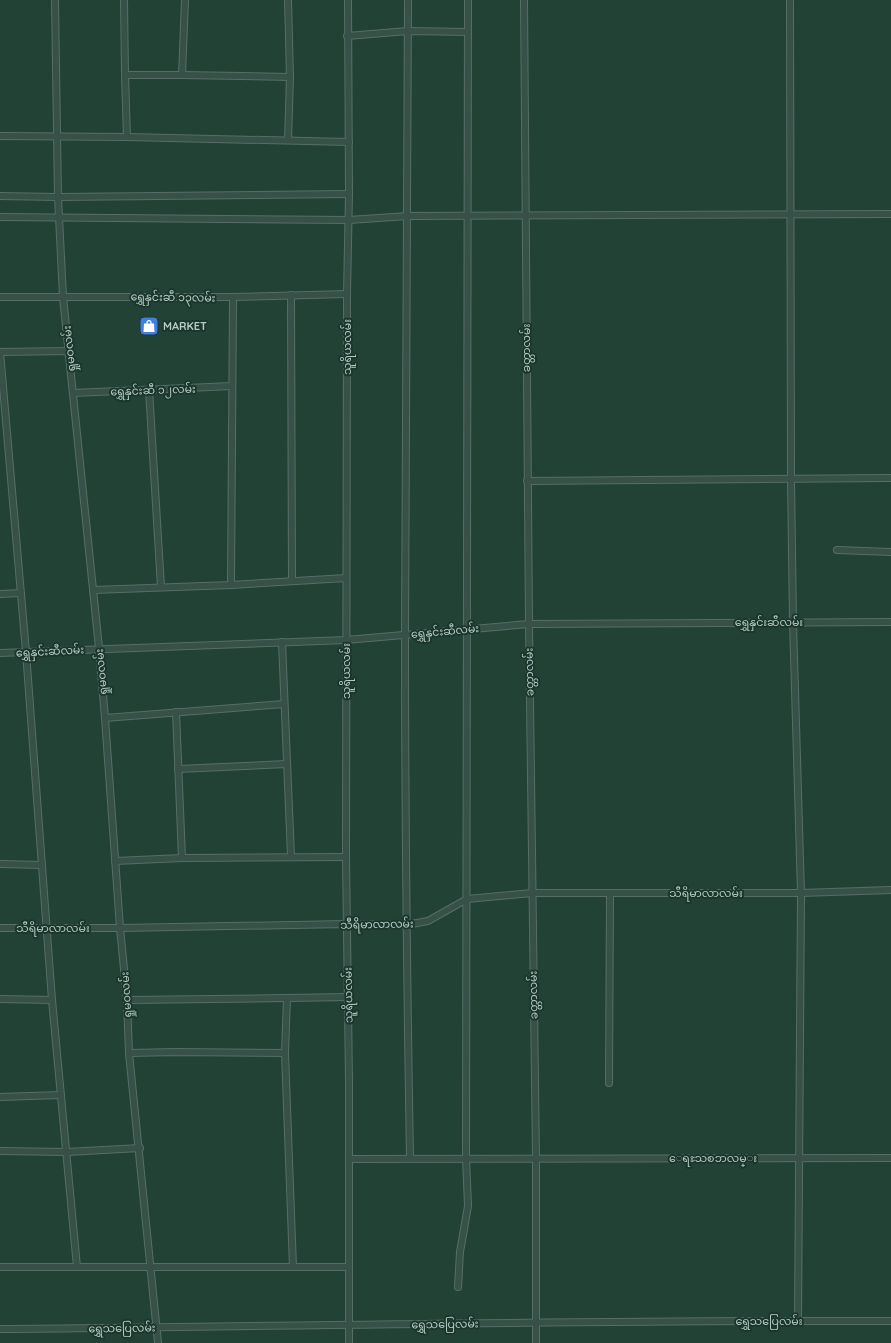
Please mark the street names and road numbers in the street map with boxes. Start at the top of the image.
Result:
street label: ရွှေနှင်းဆီ ၁၃လမ်း [130,289,216,307]
street label: သူရိယလမ်း [340,319,356,375]
street label: ခတ္တာလမ်း [519,324,535,372]
street label: ရှုမဝလမ်း [60,325,80,373]
street label: ရွှေနှင်းဆီ ၁၂လမ်း [110,382,196,400]
street label: ရွှေနှင်းဆီလမ်း [735,615,803,631]
street label: ရွှေနှင်းဆီလမ်း [410,621,480,643]
street label: ရွှေနှင်းဆီလမ်း [16,642,85,662]
street label: သူရိယလမ်း [339,643,355,699]
street label: ခတ္တာလမ်း [522,647,538,696]
street label: ရှုမဝလမ်း [92,648,112,696]
street label: သီရိမာလာလမ်း [669,886,743,902]
street label: သီရိမာလာလမ်း [340,916,414,934]
street label: သီရိမာလာလမ်း [16,921,90,937]
street label: သူရိယလမ်း [341,967,357,1023]
street label: ခတ္တာလမ်း [526,970,542,1019]
street label: ရှုမဝလမ်း [117,971,137,1019]
street label: ေရႊသစၥာလမ္း [669,1151,757,1167]
street label: ရွှေသပြေလမ်း [735,1314,803,1330]
street label: ရွှေသပြေလမ်း [411,1316,479,1334]
street label: ရွှေသပြေလမ်း [88,1320,156,1338]

